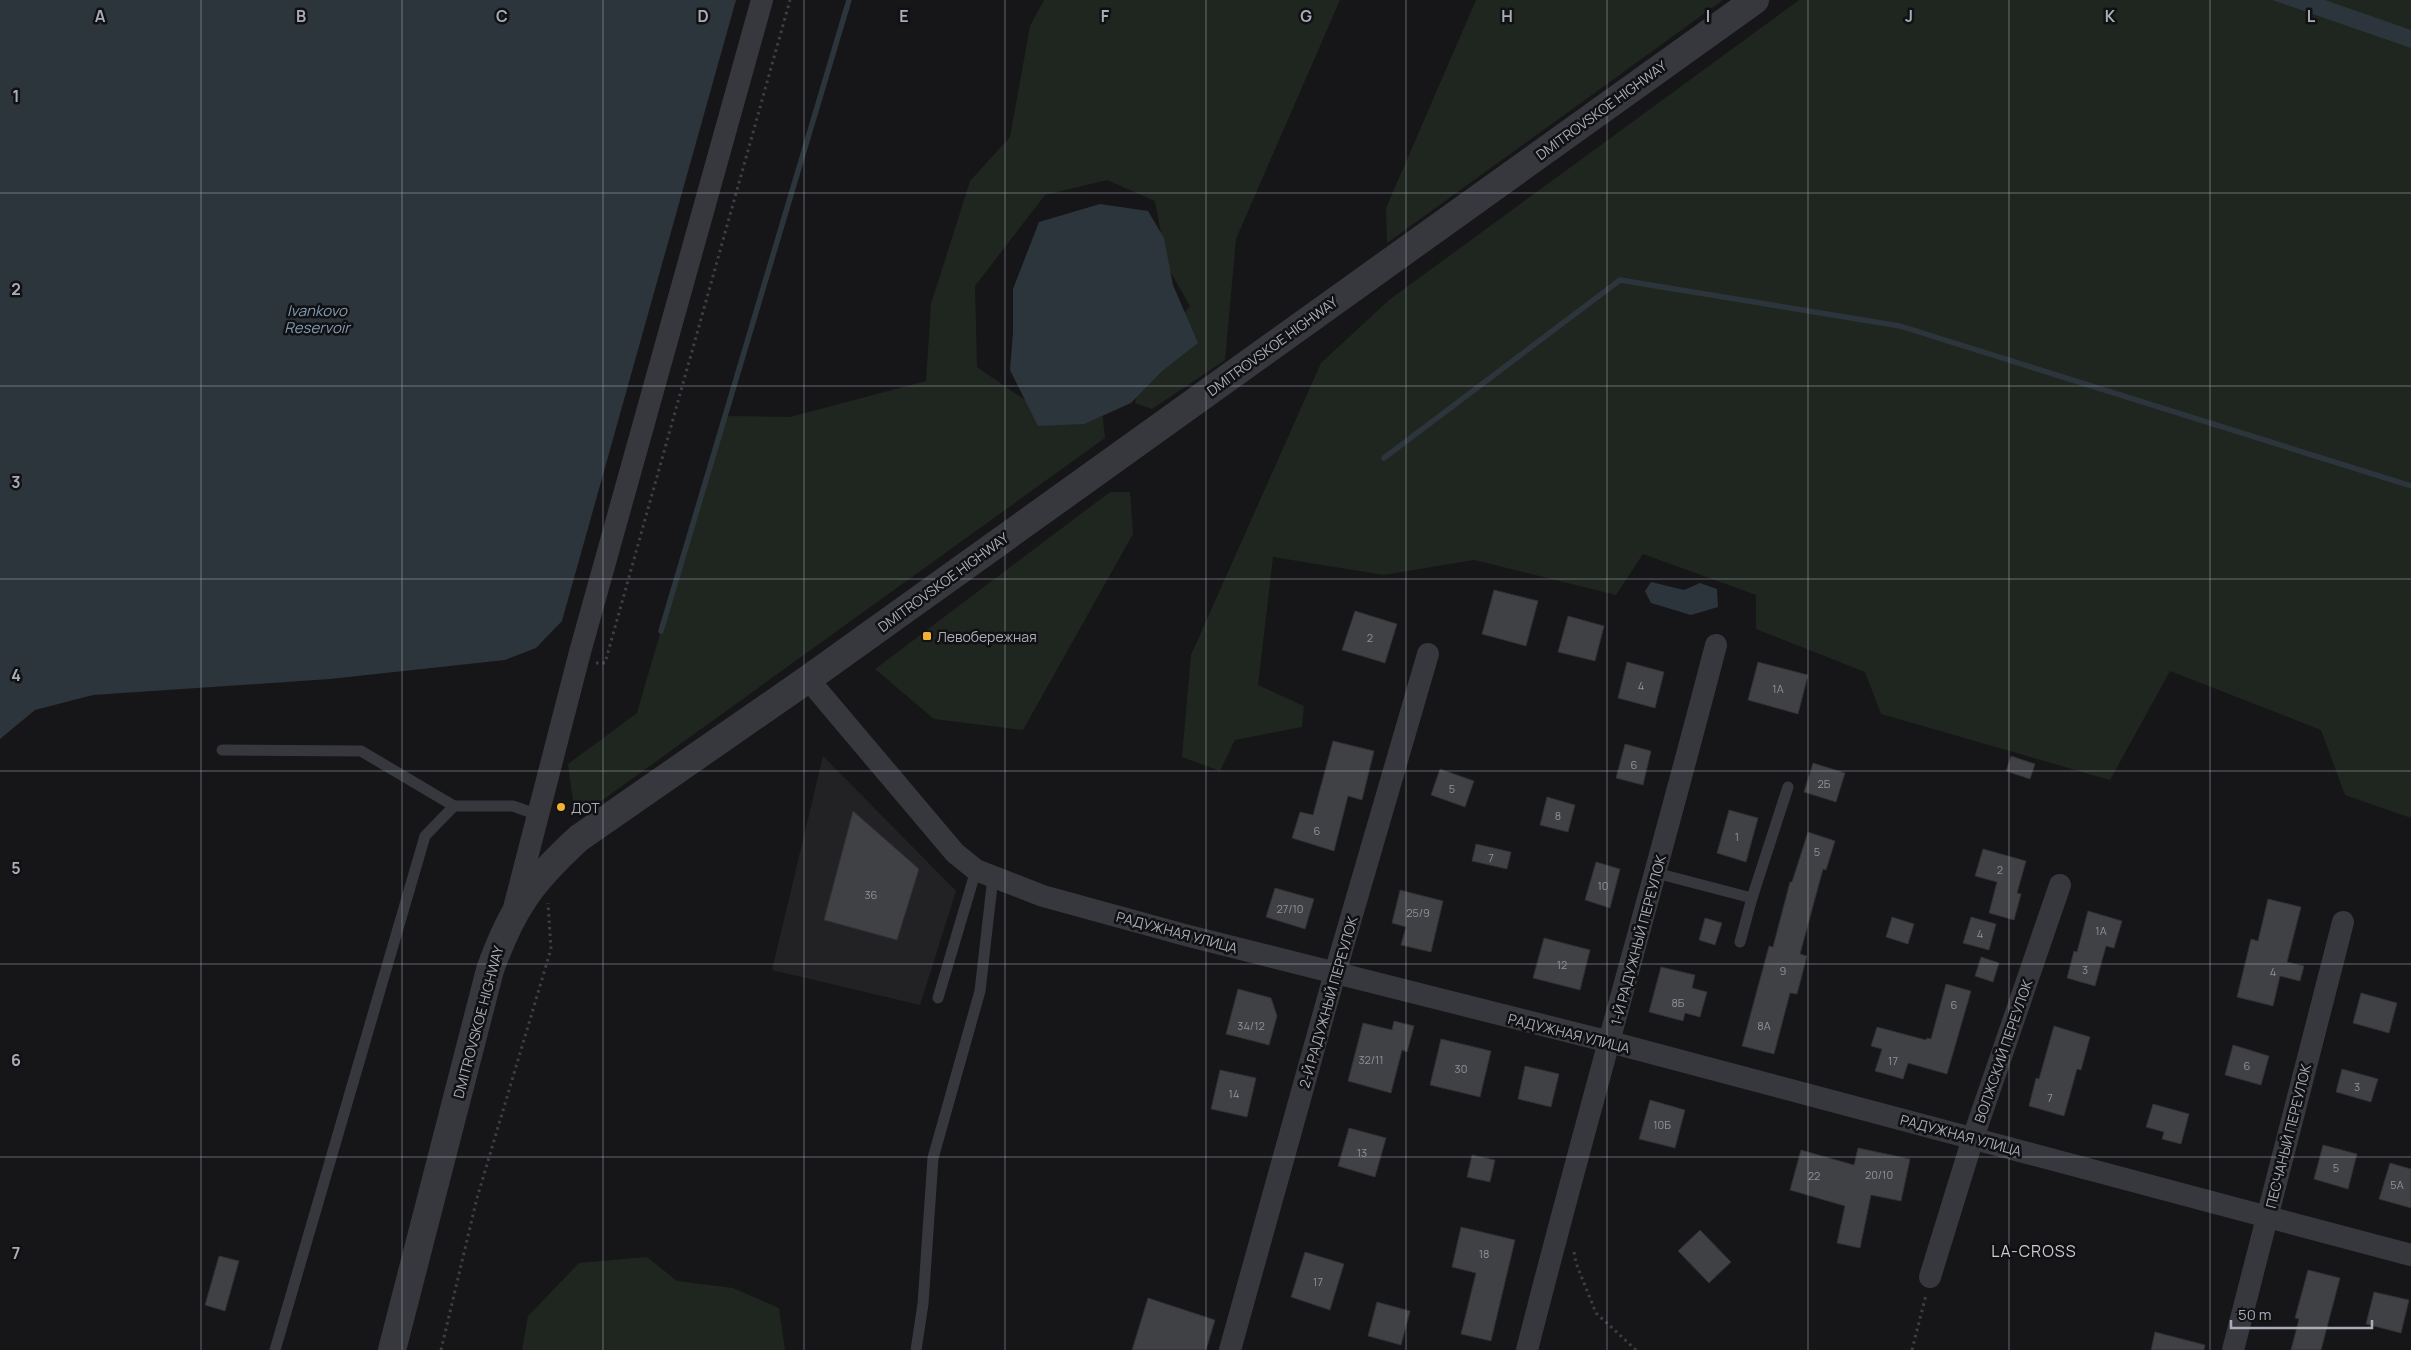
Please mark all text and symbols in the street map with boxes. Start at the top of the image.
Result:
text: A [95,5,106,27]
text: B [296,5,306,27]
text: C [496,5,508,27]
text: D [697,5,709,27]
text: E [899,5,909,27]
text: F [1101,5,1110,27]
text: G [1300,5,1312,27]
text: H [1501,5,1513,27]
text: I [1706,5,1710,27]
text: J [1905,5,1913,27]
text: K [2105,5,2116,27]
text: L [2307,5,2316,27]
street label: DMITROVSKOE HIGHWAY [1532,56,1670,164]
text: 1 [12,85,20,107]
text: 2 [11,278,21,300]
street label: DMITROVSKOE HIGHWAY [1203,292,1341,400]
water label: Ivankovo Reservoir [284,300,352,338]
text: 3 [11,471,21,493]
street label: DMITROVSKOE HIGHWAY [874,528,1012,636]
place label: Левобережная [937,627,1037,646]
marker: Левобережная [921,630,933,642]
house number: 2 [1367,630,1373,645]
text: 4 [11,664,21,686]
house number: 4 [1638,678,1644,693]
house number: 1А [1772,681,1784,696]
house number: 6 [1631,757,1638,772]
house number: 2Б [1818,776,1831,791]
house number: 5 [1449,781,1455,796]
place label: ДОТ [571,798,600,817]
marker: ДОТ [555,801,567,813]
house number: 8 [1555,808,1561,823]
house number: 6 [1314,823,1321,838]
house number: 1 [1735,829,1739,844]
house number: 5 [1814,844,1820,859]
house number: 7 [1488,850,1494,865]
street label: 1-Й РАДУЖНЫЙ ПЕРЕУЛОК [1606,852,1670,1027]
text: 5 [11,857,21,879]
house number: 2 [1997,862,2003,877]
house number: 10 [1597,878,1609,893]
house number: 36 [865,887,878,902]
house number: 27/10 [1276,901,1304,916]
house number: 25/9 [1406,905,1430,920]
street label: РАДУЖНАЯ УЛИЦА [1114,907,1240,957]
street label: 2-Й РАДУЖНЫЙ ПЕРЕУЛОК [1294,913,1362,1090]
house number: 1А [2095,923,2107,938]
house number: 4 [1977,926,1983,941]
street label: DMITROVSKOE HIGHWAY [448,943,508,1100]
house number: 12 [1557,957,1567,972]
house number: 3 [2082,962,2088,977]
house number: 9 [1780,963,1787,978]
house number: 4 [2270,964,2276,979]
street label: ВОЛЖСКИЙ ПЕРЕУЛОК [1970,976,2037,1125]
house number: 8Б [1671,995,1685,1010]
house number: 6 [1951,997,1958,1012]
street label: РАДУЖНАЯ УЛИЦА [1506,1009,1632,1057]
house number: 34/12 [1237,1018,1265,1033]
house number: 8А [1757,1018,1771,1033]
text: 6 [11,1049,21,1071]
house number: 32/11 [1358,1052,1384,1067]
house number: 17 [1888,1053,1898,1068]
house number: 6 [2244,1058,2251,1073]
house number: 30 [1455,1061,1467,1076]
street label: ПЕСЧАНЫЙ ПЕРЕУЛОК [2261,1061,2315,1210]
house number: 3 [2354,1079,2360,1094]
house number: 14 [1229,1086,1239,1101]
house number: 7 [2047,1090,2053,1105]
street label: РАДУЖНАЯ УЛИЦА [1898,1110,2024,1160]
house number: 10Б [1653,1117,1671,1132]
house number: 13 [1357,1145,1367,1160]
house number: 5 [2333,1160,2339,1175]
house number: 20/10 [1865,1167,1893,1182]
house number: 22 [1808,1168,1820,1183]
house number: 5А [2390,1177,2404,1192]
district label: LA-CROSS [1991,1240,2077,1262]
text: 7 [12,1242,20,1264]
house number: 18 [1479,1246,1489,1261]
house number: 17 [1313,1274,1323,1289]
scale bar [2231,1298,2372,1330]
text: 50 m [2238,1304,2272,1325]

